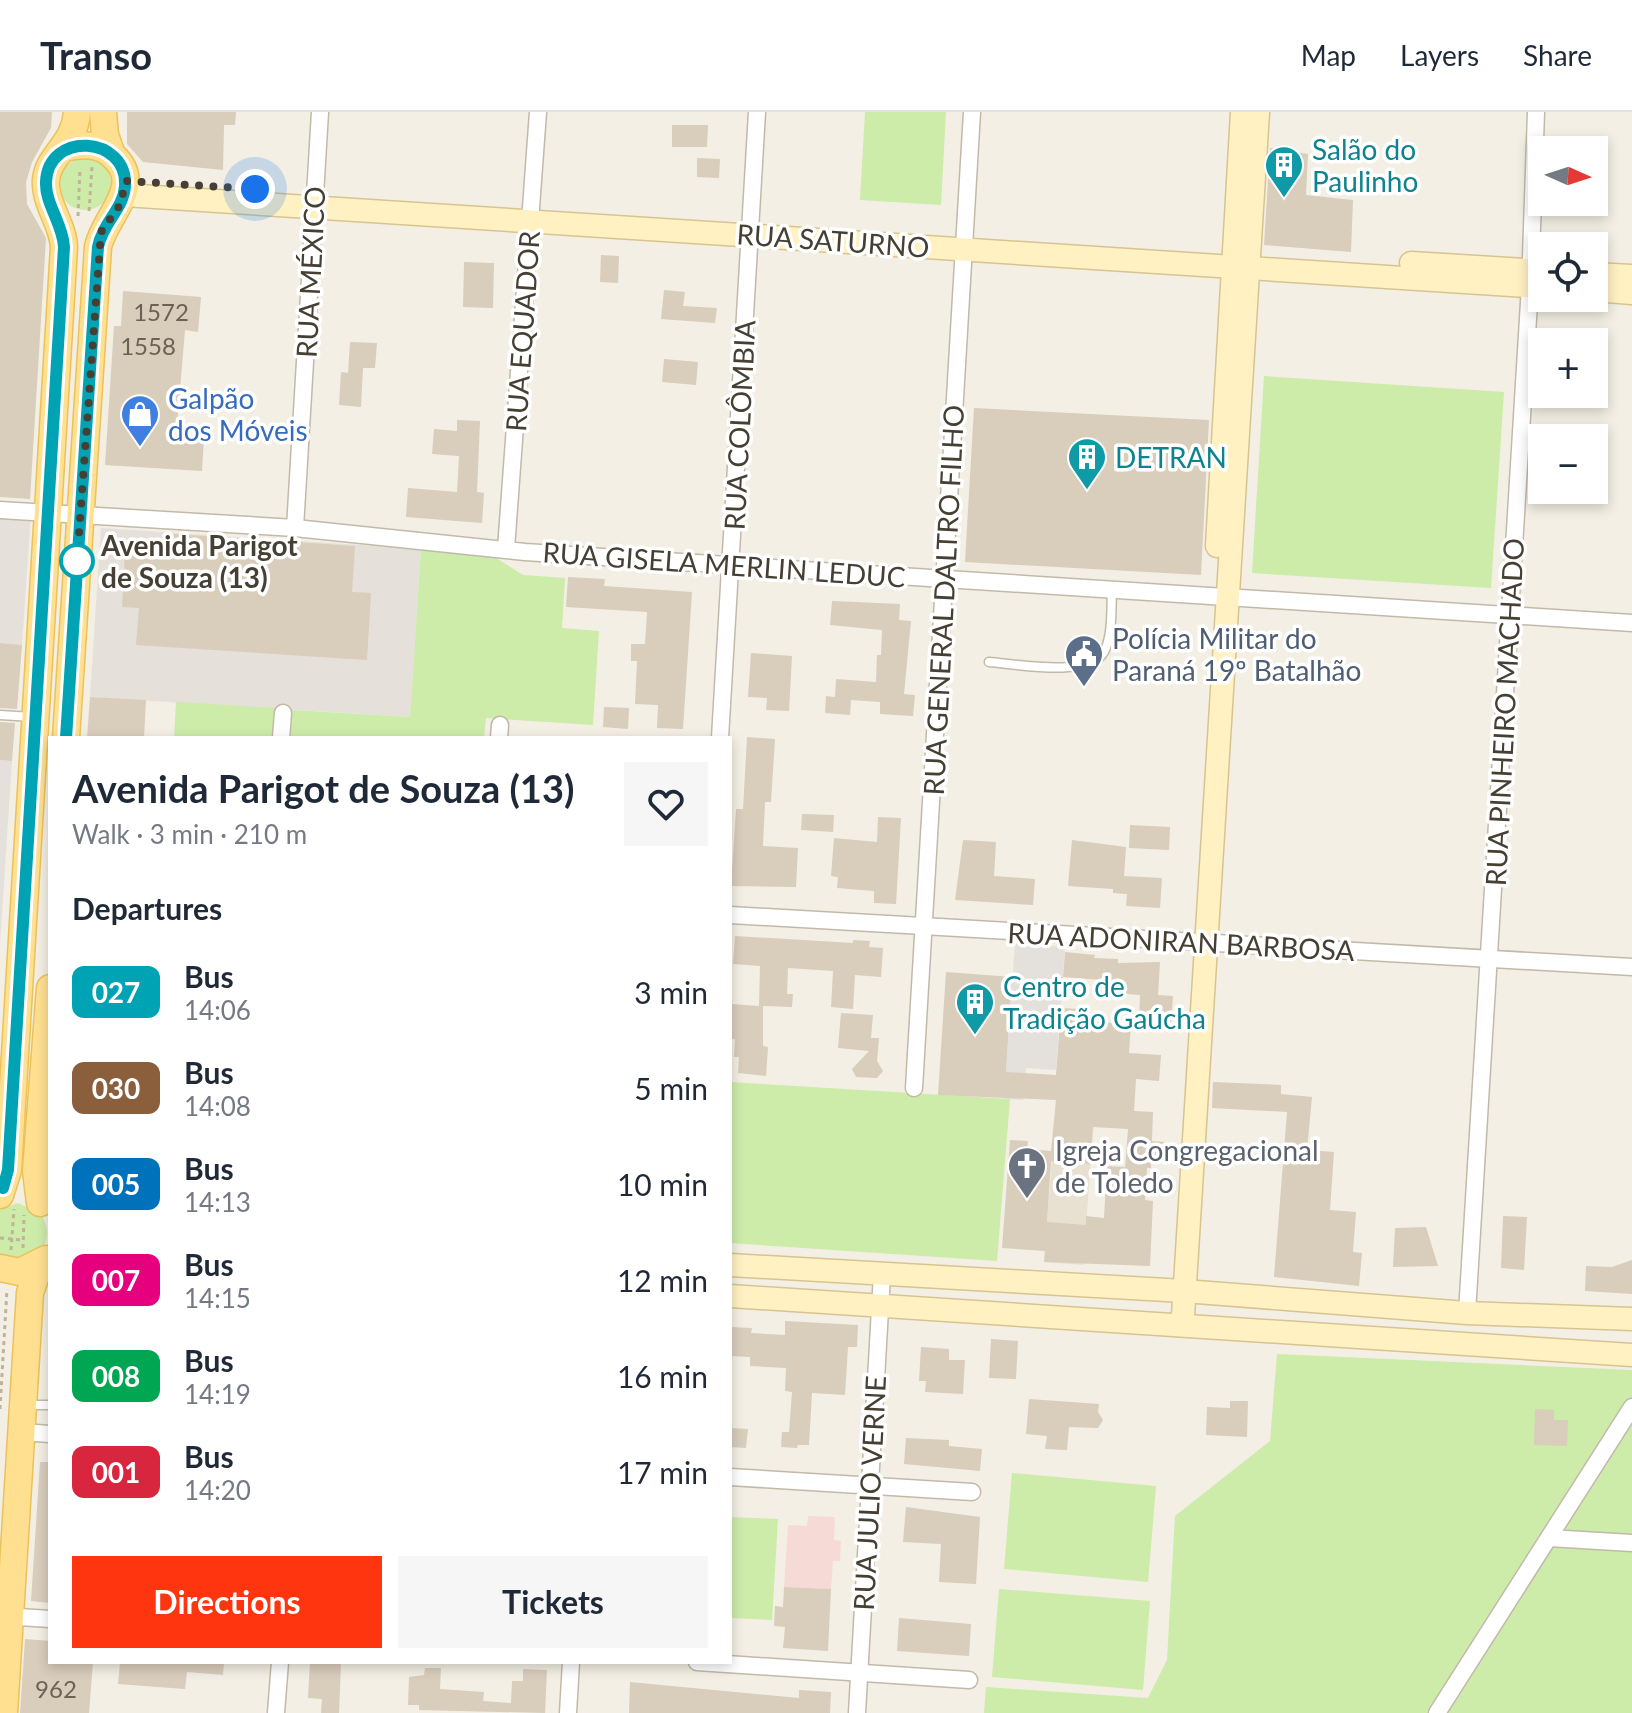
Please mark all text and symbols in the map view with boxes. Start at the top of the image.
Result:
text: Transo [40,32,152,78]
text: Map [1301,38,1356,72]
text: Layers [1400,38,1479,72]
text: Share [1523,38,1592,72]
place label: Salão do Paulinho [1312,132,1418,198]
north arrow [1528,136,1608,216]
map controls [1528,136,1608,504]
building icon: Salão do Paulinho [1263,144,1305,199]
your location [235,169,275,209]
street label: RUA MÉXICO [289,185,331,359]
street label: RUA SATURNO [736,216,930,264]
street label: RUA EQUADOR [498,229,546,433]
button: locate [1528,232,1608,312]
house number: 1572 [133,297,189,326]
street label: RUA COLÔMBIA [717,319,761,531]
button: + [1528,328,1608,408]
house number: 1558 [120,331,176,360]
place label: Galpão dos Móveis [168,381,308,447]
shop icon: Galpão dos Móveis [119,393,161,448]
street label: RUA GENERAL DALTRO FILHO [916,404,970,796]
button: − [1528,424,1608,504]
building icon: DETRAN [1066,436,1108,491]
place label: DETRAN [1115,440,1227,474]
place label: Avenida Parigot de Souza (13) [100,528,298,594]
street label: RUA GISELA MERLIN LEDUC [541,534,907,594]
street label: RUA PINHEIRO MACHADO [1478,537,1530,887]
marker: Avenida Parigot de Souza (13) [60,544,94,578]
place label: Polícia Militar do Paraná 19º Batalhão [1112,621,1361,687]
public building icon: Polícia Militar do Paraná 19º Batalhão [1063,633,1105,688]
button: heart [624,762,708,846]
text: Avenida Parigot de Souza (13) [72,765,574,811]
text: Walk · 3 min · 210 m [72,818,307,850]
text: Departures [72,890,222,926]
street label: RUA ADONIRAN BARBOSA [1007,915,1355,967]
text: Bus [184,958,234,994]
place label: Centro de Tradição Gaúcha [1003,969,1206,1035]
text: 3 min [634,974,708,1010]
text: 027 [92,975,140,1009]
building icon: Centro de Tradição Gaúcha [954,981,996,1036]
text: 14:06 [184,994,251,1026]
text: Bus [184,1054,234,1090]
text: 5 min [634,1070,708,1106]
text: 030 [92,1071,140,1105]
text: 14:08 [184,1090,251,1122]
place label: Igreja Congregacional de Toledo [1055,1133,1319,1199]
church icon: Igreja Congregacional de Toledo [1006,1145,1048,1200]
text: Bus [184,1150,234,1186]
text: 10 min [617,1166,708,1202]
text: 005 [92,1167,140,1201]
text: 14:13 [184,1186,251,1218]
text: Bus [184,1246,234,1282]
text: 12 min [617,1262,708,1298]
text: 007 [92,1263,140,1297]
text: 14:15 [184,1282,251,1314]
text: Bus [184,1342,234,1378]
text: 16 min [617,1358,708,1394]
text: 008 [92,1359,140,1393]
street label: RUA JULIO VERNE [846,1375,892,1611]
text: 14:19 [184,1378,251,1410]
text: Bus [184,1438,234,1474]
text: 17 min [617,1454,708,1490]
text: 001 [92,1455,140,1489]
text: 14:20 [184,1474,251,1506]
button: Directions [72,1556,382,1648]
button: Tickets [398,1556,708,1648]
house number: 962 [35,1674,77,1703]

